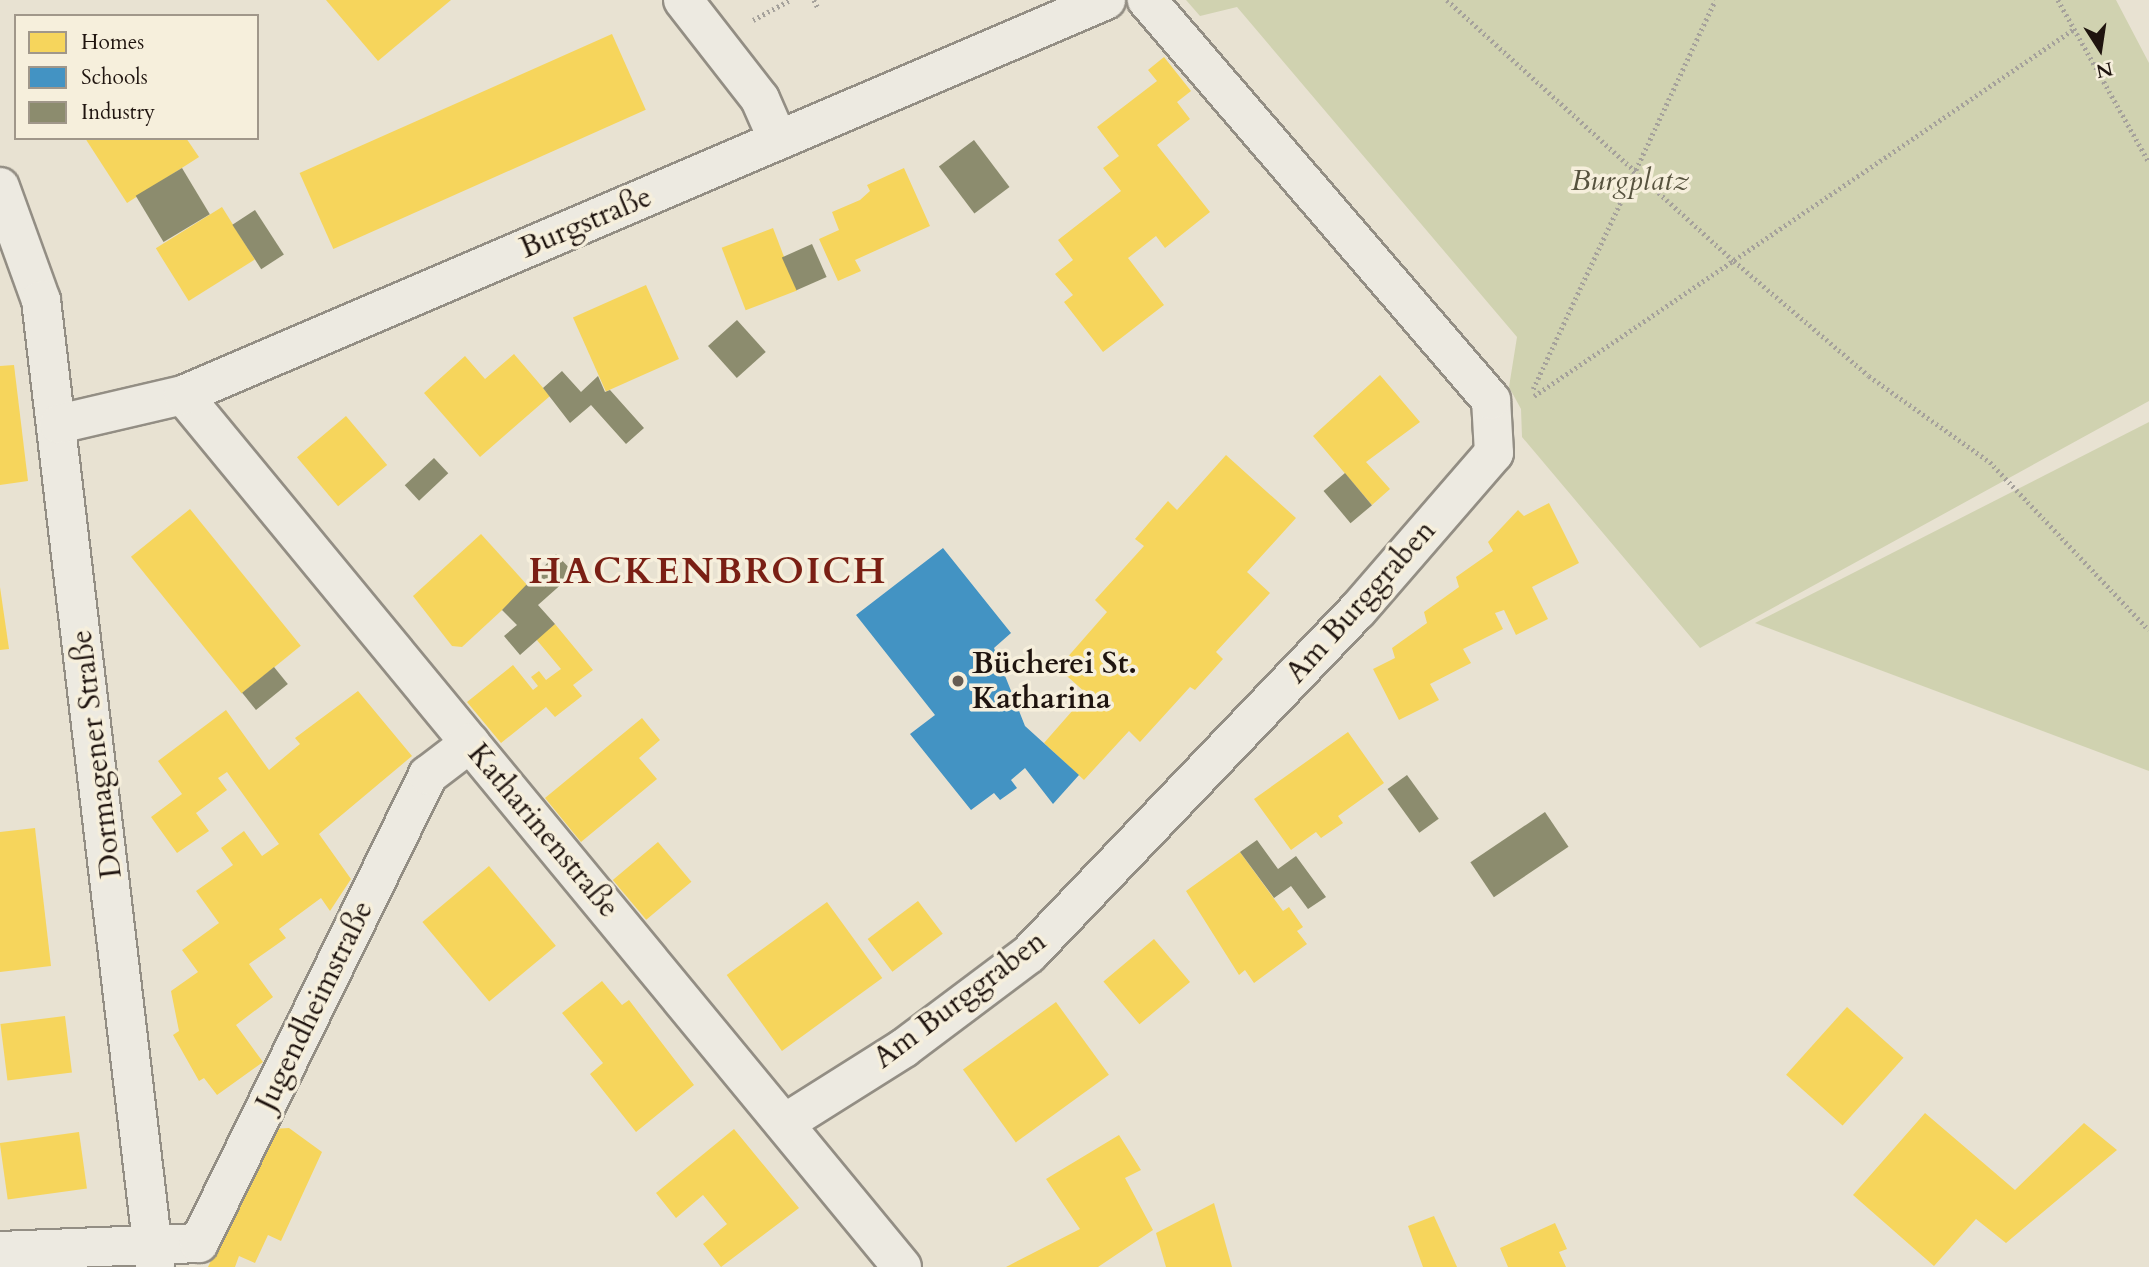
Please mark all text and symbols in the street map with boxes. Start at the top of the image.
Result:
legend [14,14,259,140]
north arrow [2065,14,2135,84]
text: Homes [81,28,144,57]
text: N [2094,55,2115,84]
text: Schools [81,63,148,92]
text: Industry [81,98,155,127]
park label: Burgplatz [1571,163,1689,199]
street label: Burgstraße [515,179,657,267]
street label: Am Burggraben [1278,513,1444,691]
district label: HACKENBROICH [530,549,886,593]
street label: Dormagener Straße [64,628,130,880]
place label: Bücherei St. Katharina [972,646,1137,716]
marker: Bücherei St. Katharina [950,673,966,689]
street label: Katharinenstraße [460,737,626,925]
street label: Jugendheimstraße [249,895,381,1117]
street label: Am Burggraben [867,923,1053,1077]

